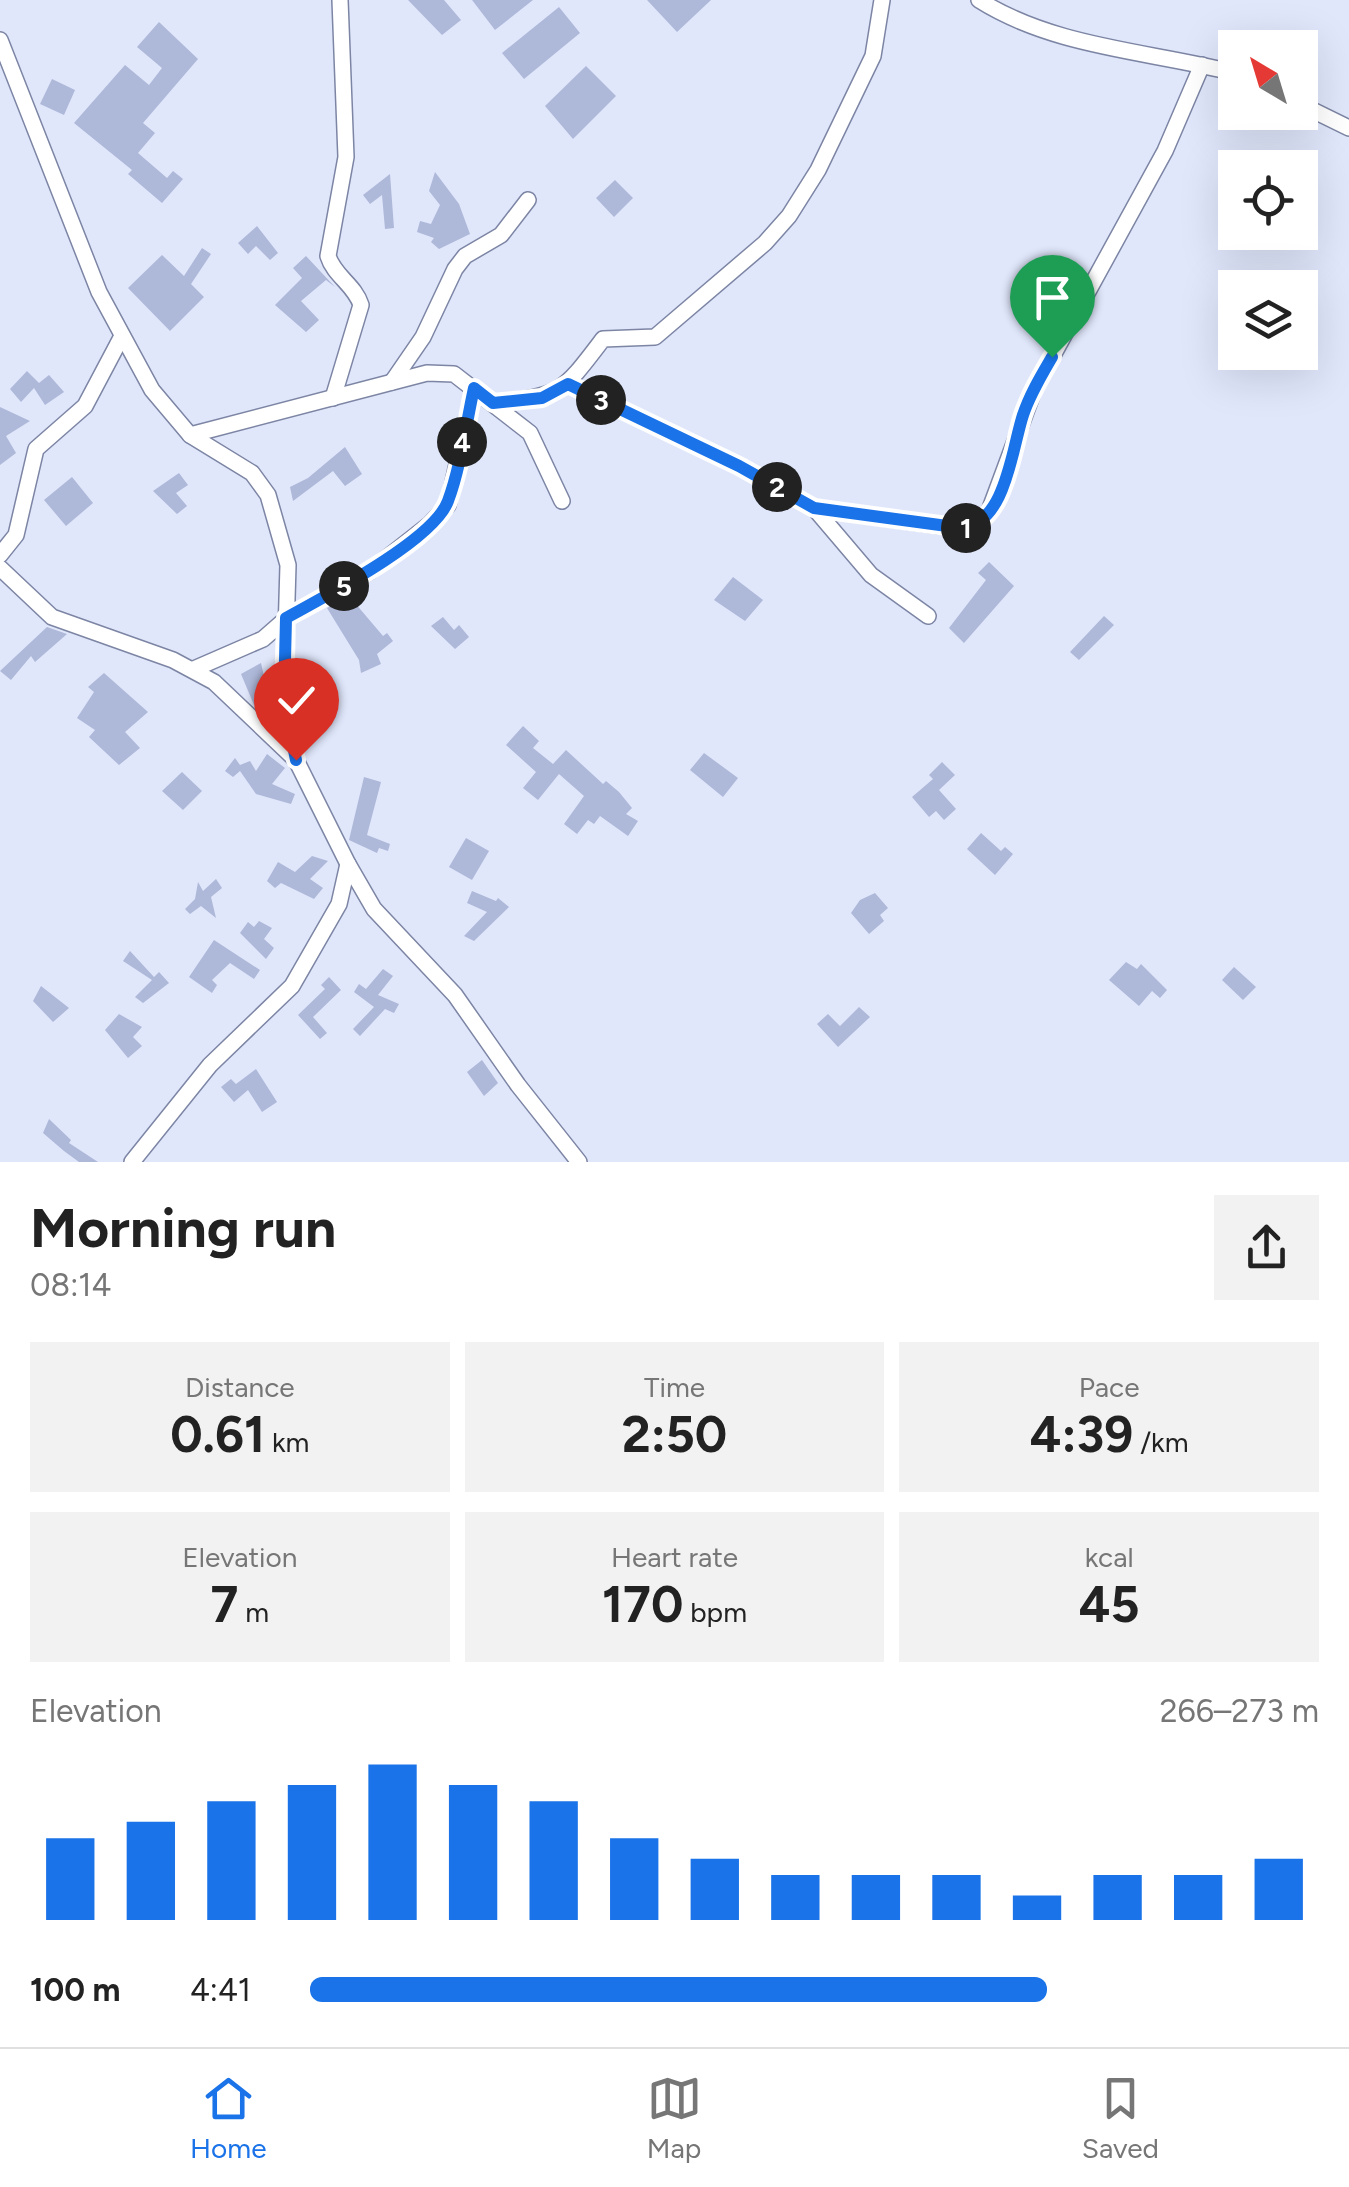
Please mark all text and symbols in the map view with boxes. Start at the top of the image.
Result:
north arrow [1218,30,1318,130]
map controls [1218,30,1318,370]
button: locate [1218,150,1318,250]
pin [1010,255,1095,358]
icon: arrive [1025,270,1080,325]
button: layers [1218,270,1318,370]
pin: 3 [576,375,626,425]
text: 3 [593,383,609,417]
pin: 4 [437,417,487,467]
text: 4 [453,425,471,459]
pin: 2 [752,462,802,512]
text: 2 [769,470,785,504]
pin: 1 [941,503,991,553]
text: 1 [960,511,972,545]
pin: 5 [319,561,369,611]
text: 5 [336,569,352,603]
pin [254,658,339,761]
icon: check [269,673,324,728]
text: Morning run [30,1195,336,1261]
button: share [1214,1195,1319,1300]
text: 08:14 [30,1266,111,1304]
text: Distance [185,1370,295,1404]
text: Time [644,1370,705,1404]
text: Pace [1079,1370,1139,1404]
text: 0.61 [170,1404,265,1465]
text: 2:50 [622,1404,727,1465]
text: 4:39 [1030,1404,1133,1465]
text: km [265,1425,309,1459]
text: /km [1133,1425,1189,1459]
text: Elevation [182,1540,297,1574]
text: Heart rate [611,1540,738,1574]
text: kcal [1085,1540,1134,1574]
text: 7 [211,1574,238,1635]
text: 170 [602,1574,683,1635]
text: 45 [1079,1574,1140,1635]
text: m [238,1595,269,1629]
text: bpm [683,1595,747,1629]
text: Elevation [30,1692,162,1730]
text: 266–273 m [1160,1692,1319,1730]
text: 100 m [30,1971,121,2009]
text: 4:41 [190,1971,251,2009]
tab: Home [190,2071,266,2165]
tab: Map [647,2071,702,2165]
tab: Saved [1082,2071,1159,2165]

